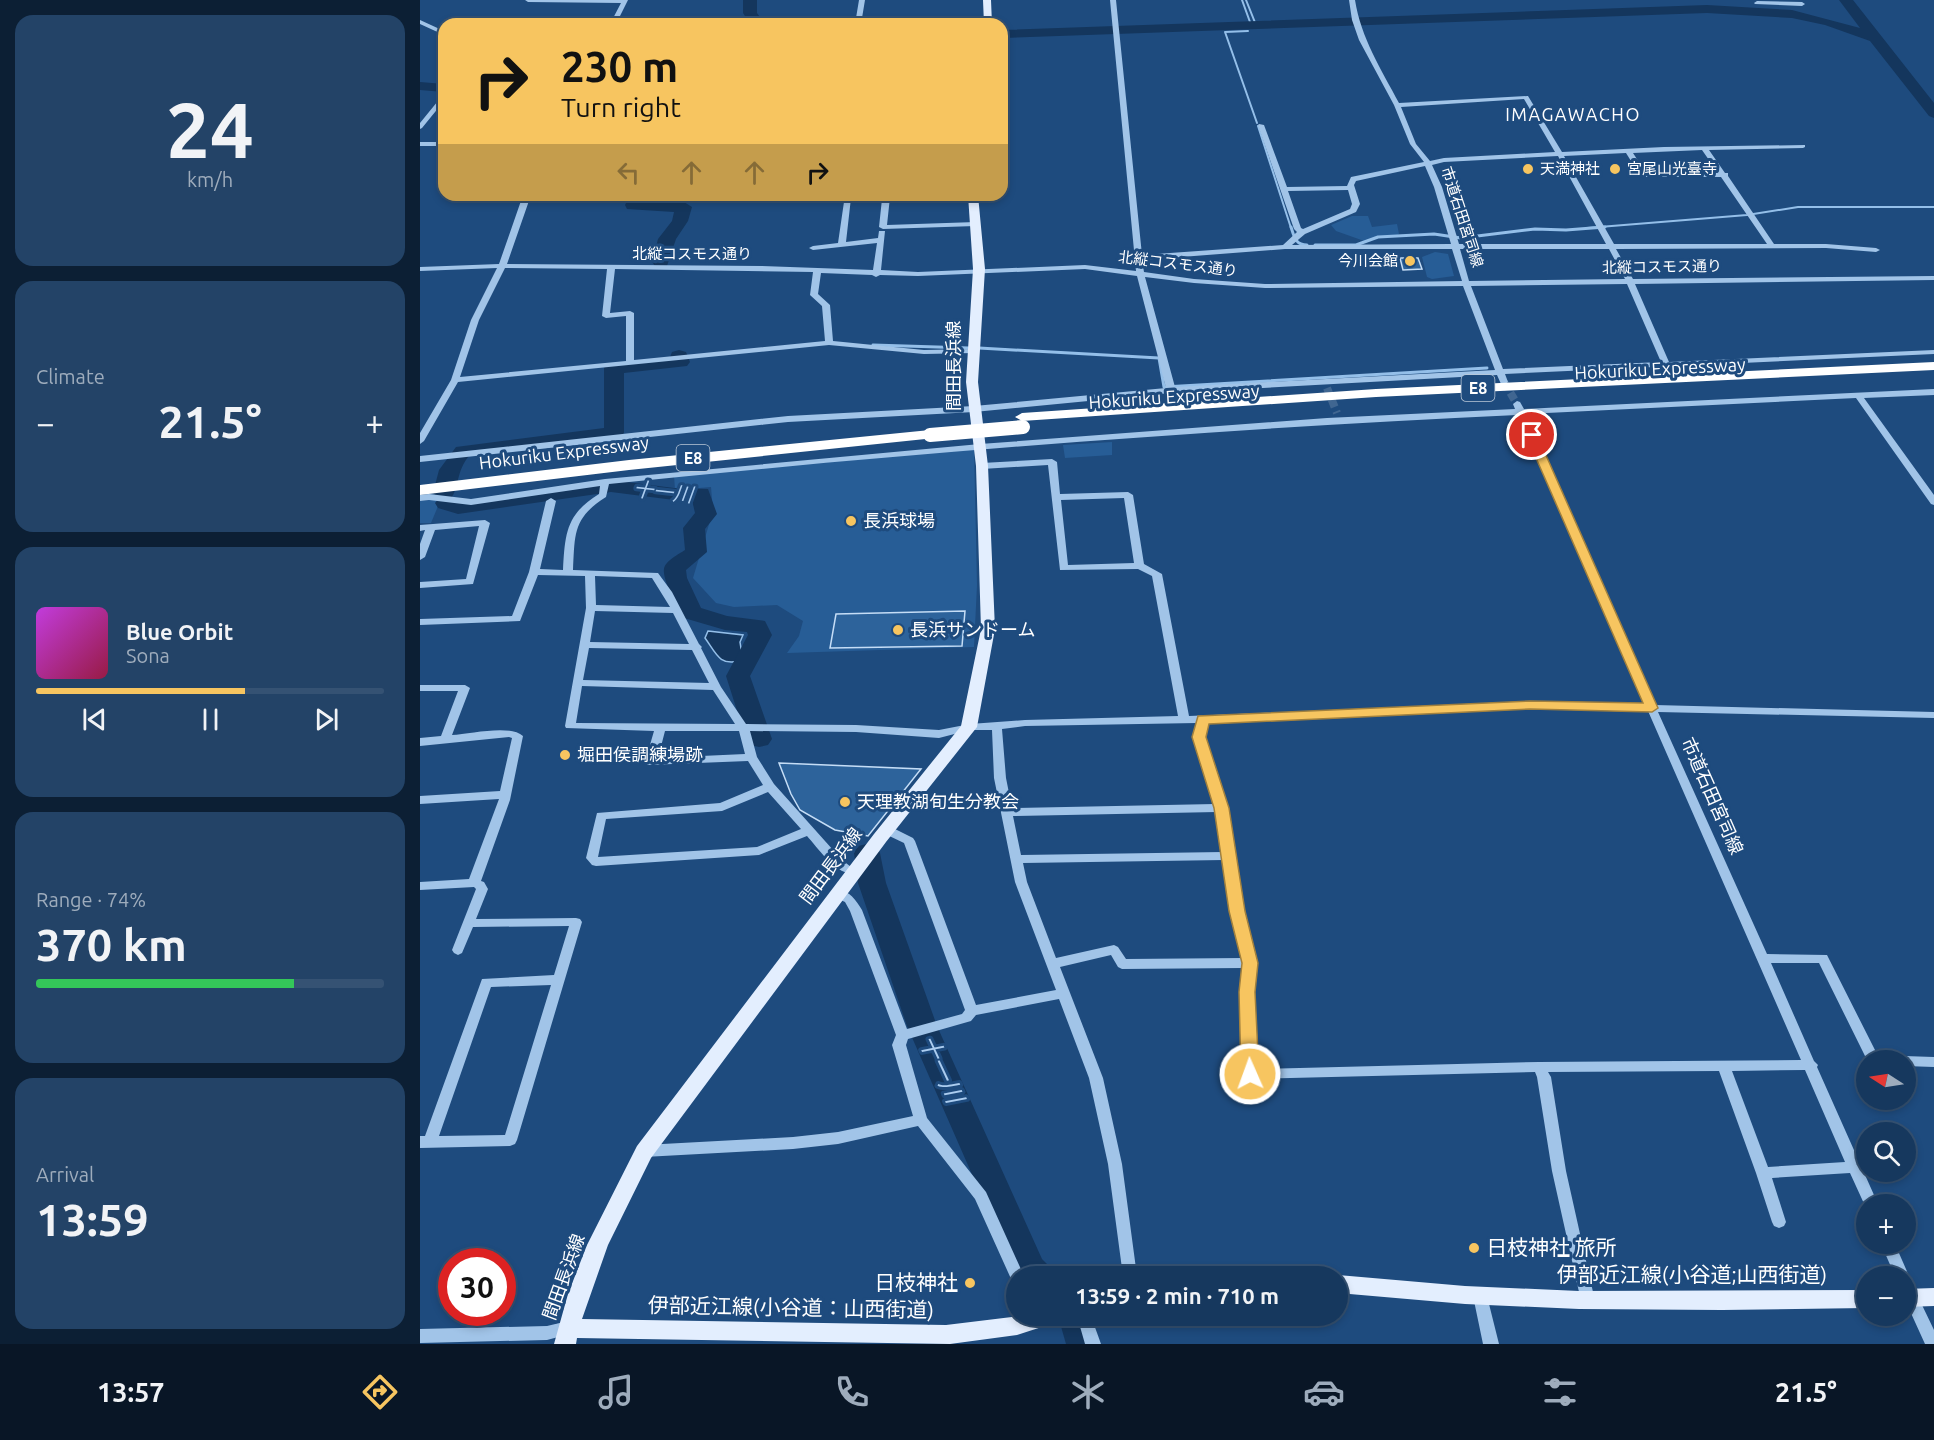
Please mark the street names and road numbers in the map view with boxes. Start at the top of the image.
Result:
street label: 市道石田宮司線 [1438,164,1487,269]
street label: 北縦コスモス通り [632,245,752,262]
street label: 北縦コスモス通り [1117,248,1239,279]
street label: 北縦コスモス通り [1602,257,1722,276]
street label: 間田長浜線 [943,321,963,411]
street label: Hokuriku Expressway [1574,354,1746,382]
road number: E8 [1462,375,1494,401]
street label: Hokuriku Expressway [1088,380,1260,412]
street label: Hokuriku Expressway [478,432,650,472]
road number: E8 [676,445,710,471]
street label: 市道石田宮司線 [1678,734,1748,857]
street label: 間田長浜線 [795,823,865,907]
street label: 間田長浜線 [538,1231,588,1322]
street label: 伊部近江線(小谷道;山西街道) [1557,1262,1827,1286]
street label: 伊部近江線(小谷道：山西街道) [648,1293,934,1321]

